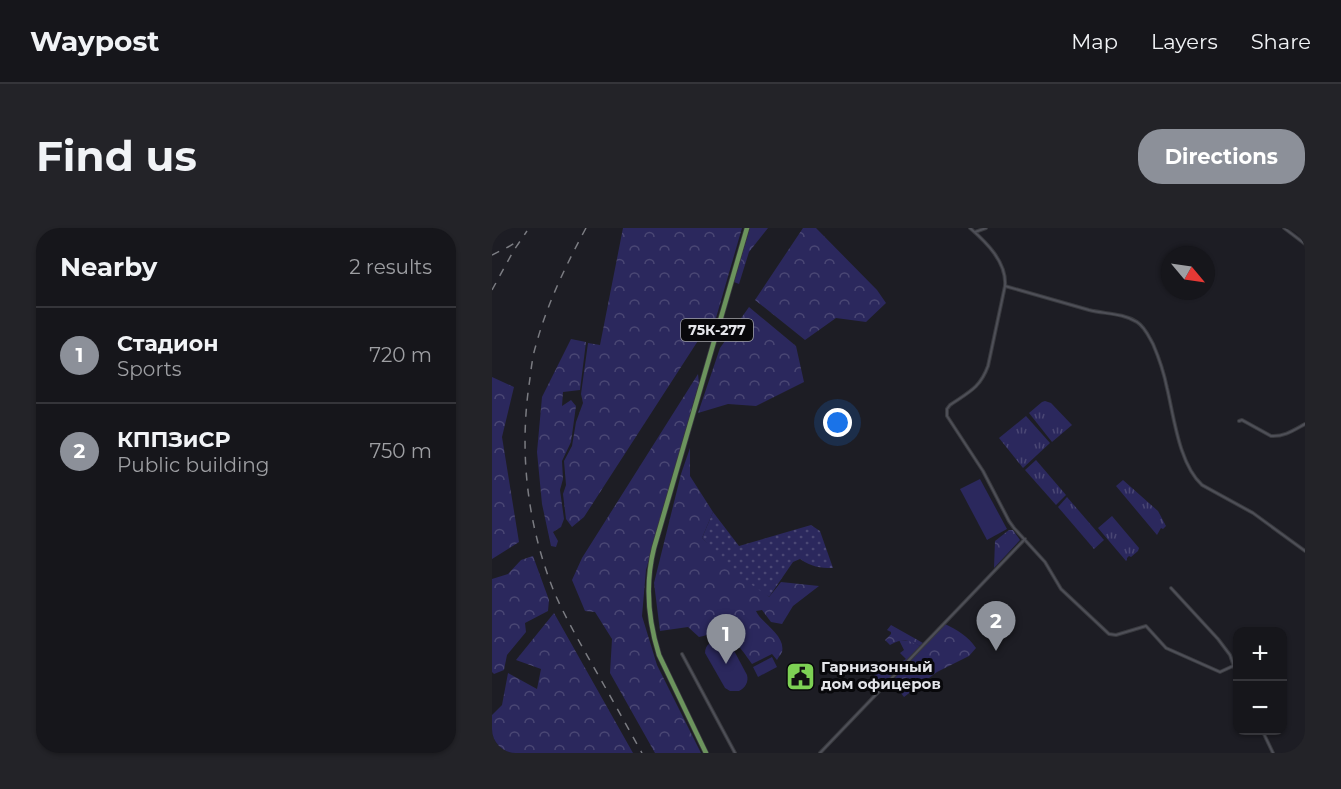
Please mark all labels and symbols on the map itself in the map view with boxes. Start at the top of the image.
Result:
north arrow [1161,246,1215,300]
road number: 75К-277 [681,319,753,341]
your location [823,408,852,437]
pin: 2 [976,602,1016,651]
pin: 1 [706,614,746,664]
place label: Гарнизонный дом офицеров [821,657,941,693]
public building icon: Гарнизонный дом офицеров [784,660,816,692]

